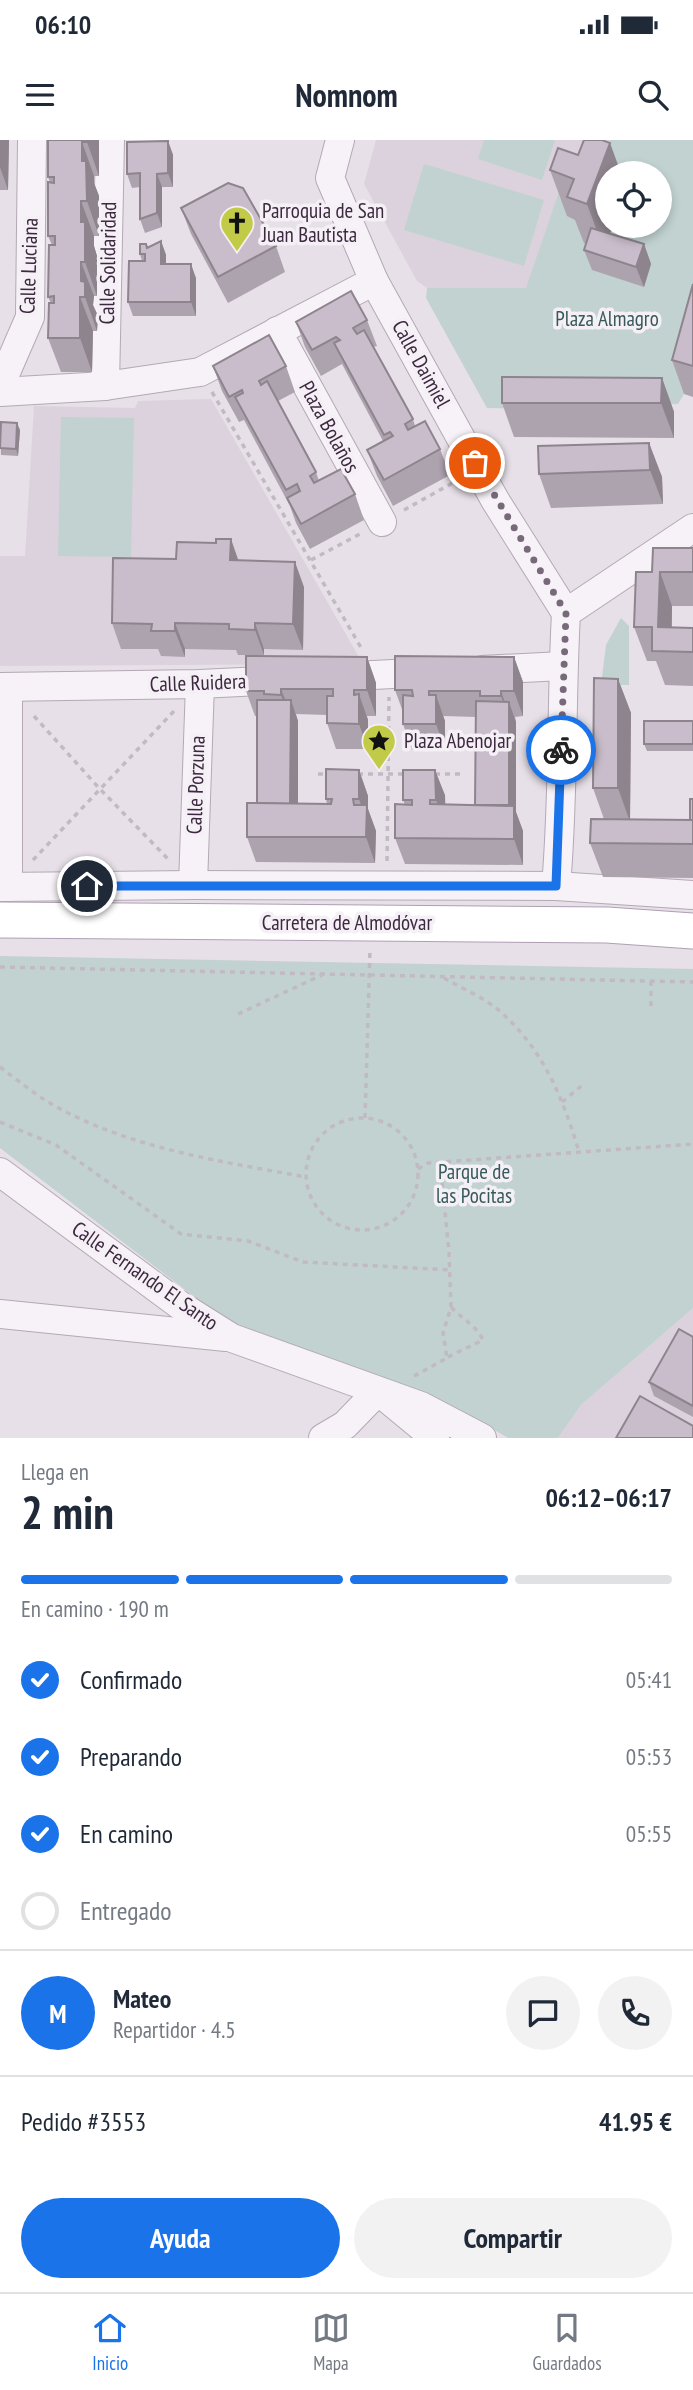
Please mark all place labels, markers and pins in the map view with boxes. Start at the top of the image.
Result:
place label: Parroquia de San Juan Bautista [261,197,384,248]
church icon: Parroquia de San Juan Bautista [218,204,256,253]
pin [445,433,505,493]
place icon: Plaza Abenojar [360,722,398,771]
place label: Plaza Abenojar [404,727,512,754]
pin [57,856,117,916]

